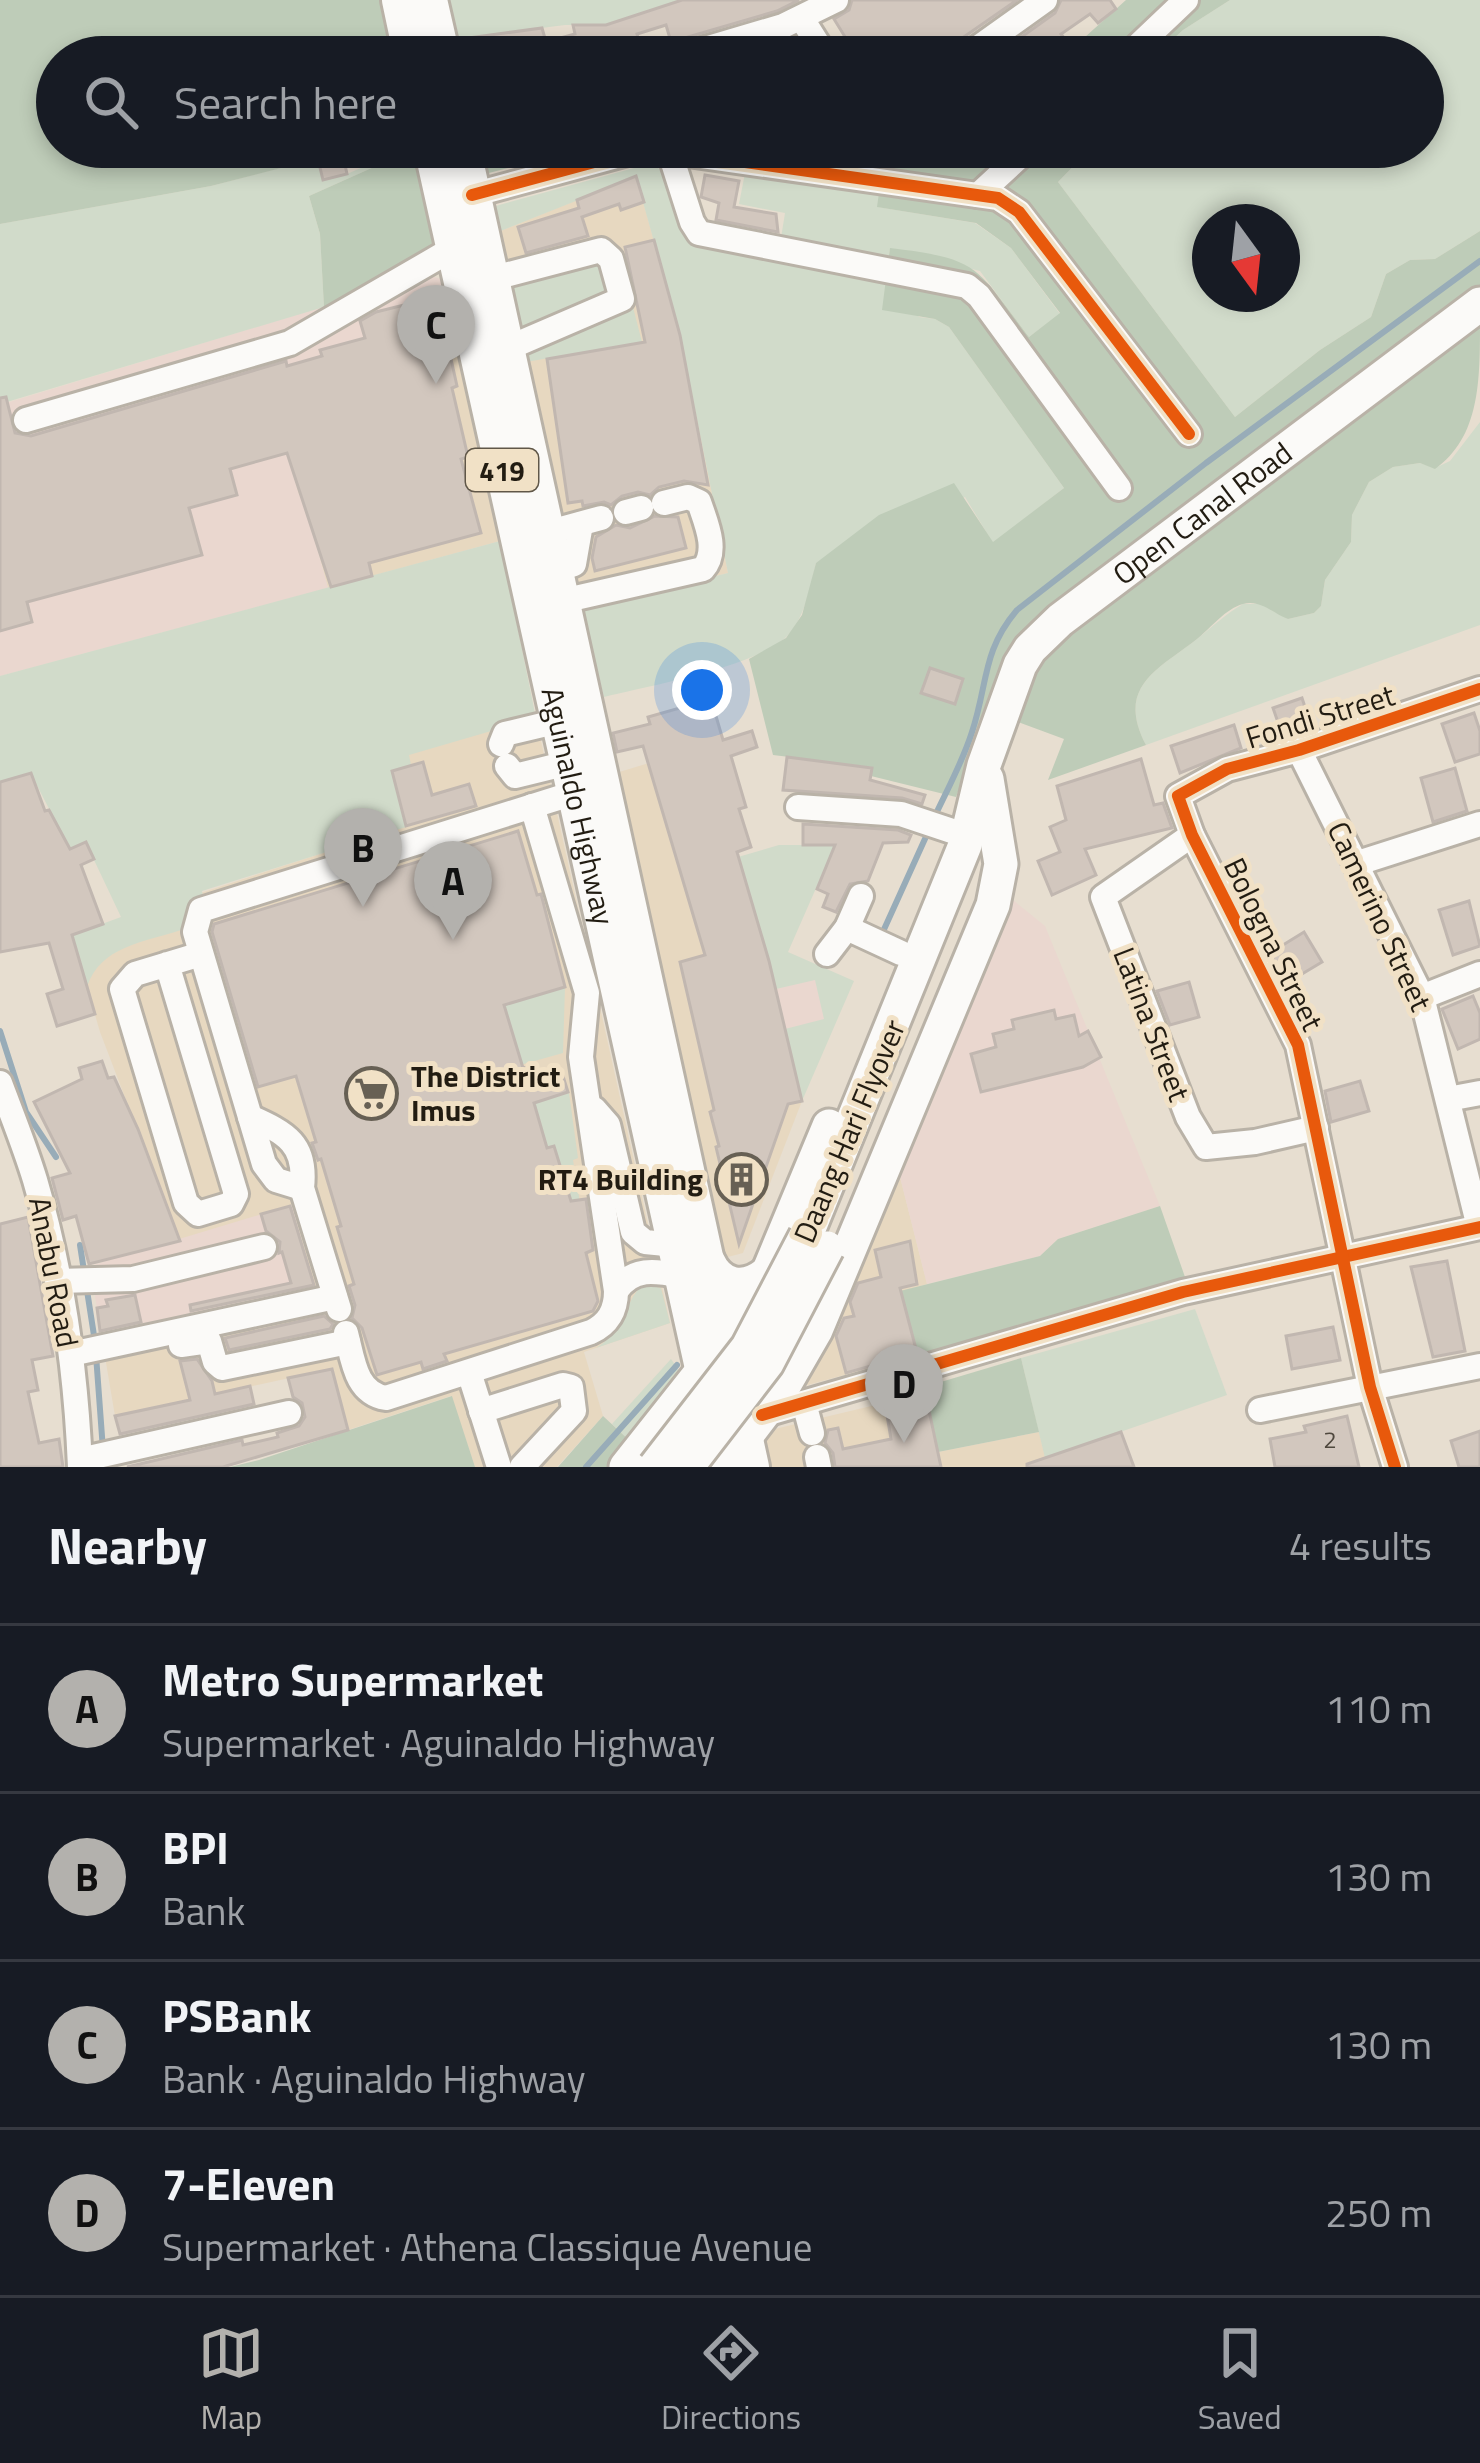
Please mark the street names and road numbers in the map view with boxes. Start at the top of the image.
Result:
street label: Open Canal Road [1103,430,1302,596]
road number: 419 [466,449,538,491]
street label: Fondi Street [1240,671,1401,760]
street label: Aguinaldo Highway [530,683,627,929]
street label: Camerino Street [1316,814,1444,1019]
street label: Bologna Street [1212,850,1336,1039]
street label: Latina Street [1102,940,1203,1108]
street label: Daang Hari Flyover [781,1012,917,1250]
street label: Anabu Road [17,1193,91,1351]

